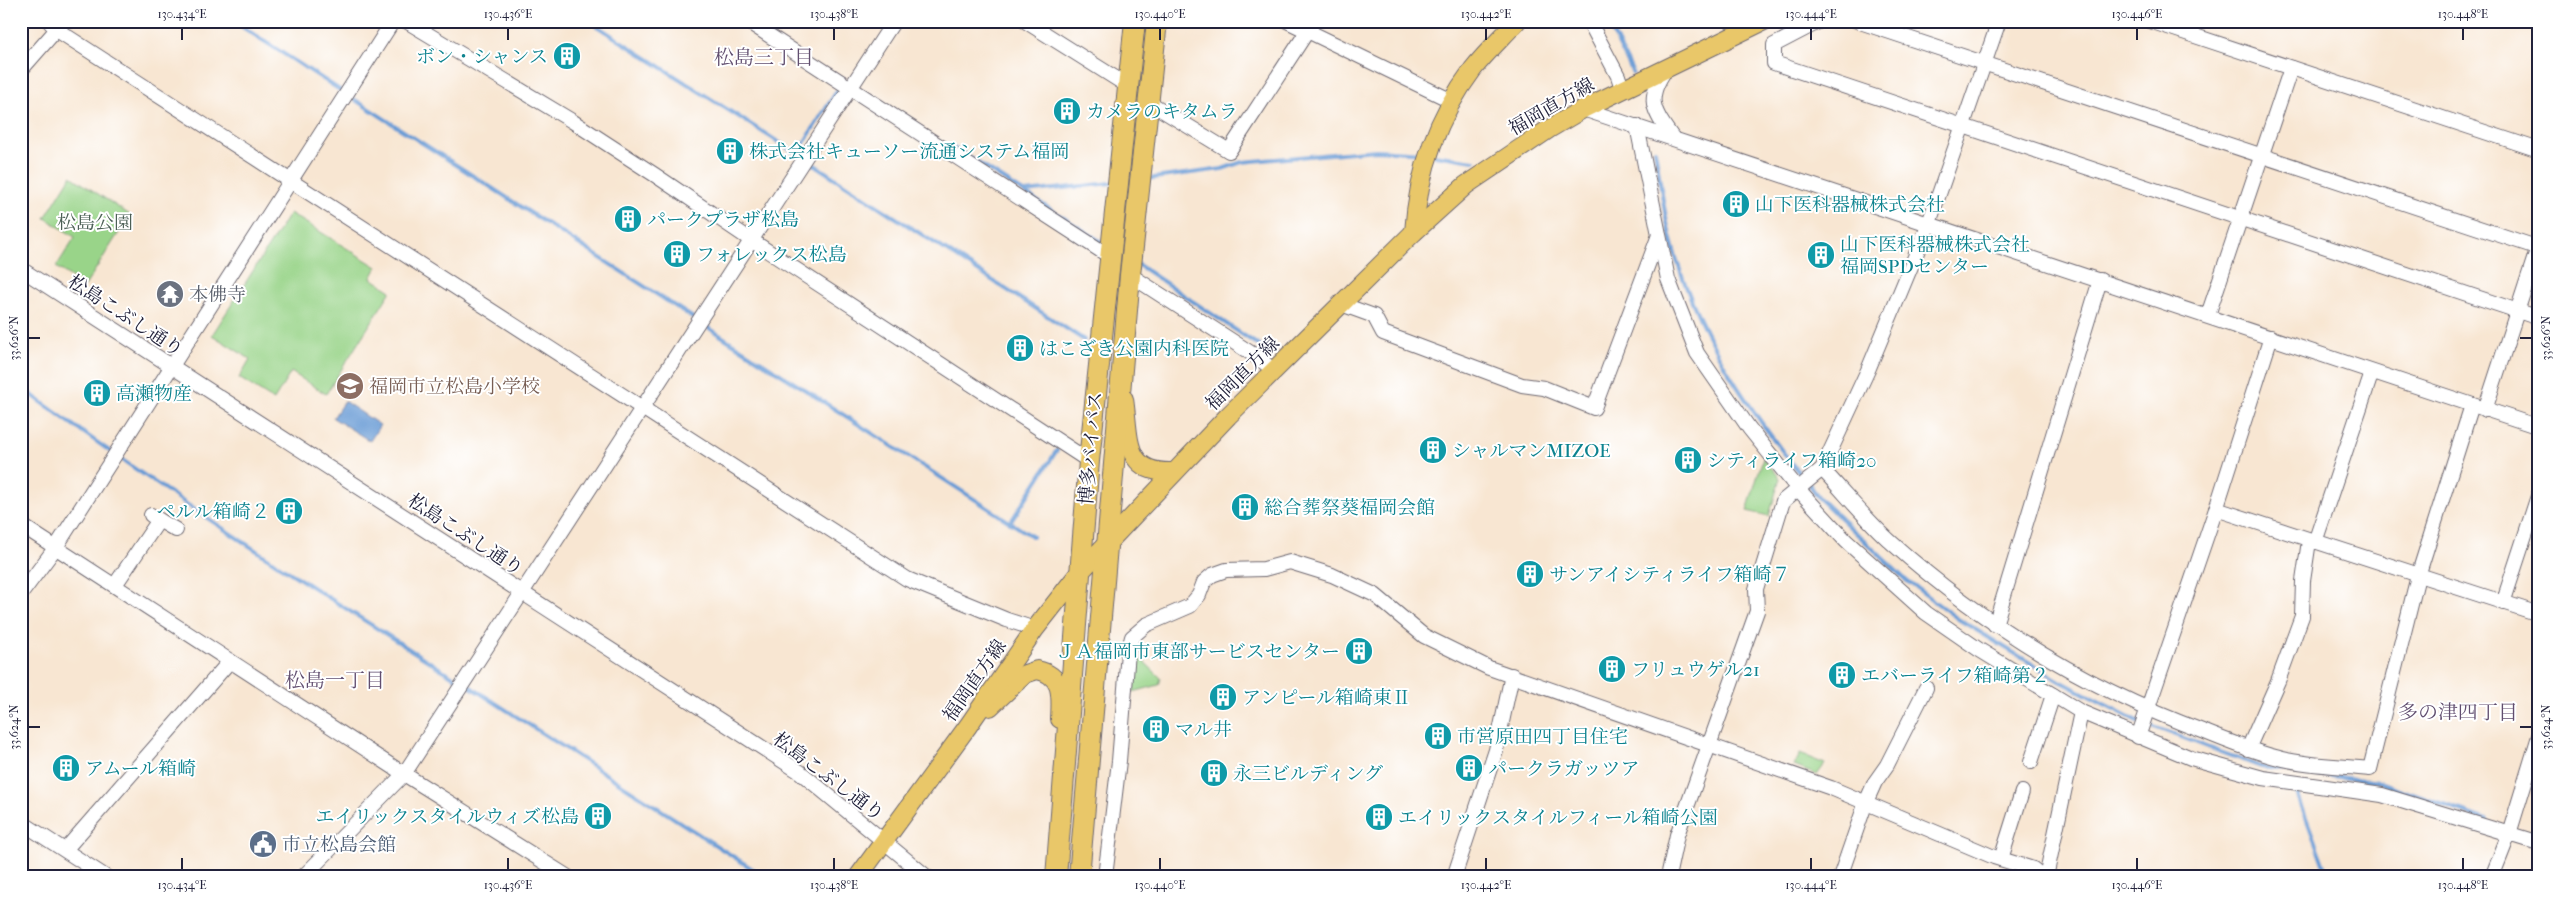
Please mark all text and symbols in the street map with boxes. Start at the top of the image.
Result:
text: 130.434°E [157,7,207,21]
text: 130.436°E [484,7,532,21]
text: 130.438°E [810,7,858,21]
text: 130.440°E [1135,7,1186,21]
text: 130.442°E [1461,7,1511,21]
text: 130.444°E [1785,7,1837,21]
text: 130.446°E [2112,7,2162,21]
text: 130.448°E [2438,7,2488,21]
building icon: ボン・シャンス [552,41,582,71]
place label: ボン・シャンス [416,46,548,68]
district label: 松島三丁目 [714,46,814,69]
street label: 福岡直方線 [1505,74,1598,140]
building icon: カメラのキタムラ [1052,96,1082,126]
place label: カメラのキタムラ [1086,101,1238,123]
building icon: 株式会社キューソー流通システム福岡 [715,136,745,166]
place label: 株式会社キューソー流通システム福岡 [749,141,1069,163]
building icon: 山下医科器械株式会社 [1721,189,1751,219]
place label: 山下医科器械株式会社 [1755,194,1945,216]
building icon: パークプラザ松島 [613,204,643,234]
place label: パークプラザ松島 [647,209,799,231]
park label: 松島公園 [57,212,133,234]
place label: 山下医科器械株式会社 福岡SPDセンター [1840,234,2030,278]
building icon: フォレックス松島 [662,239,692,269]
building icon: 山下医科器械株式会社 福岡SPDセンター [1806,240,1836,270]
place label: フォレックス松島 [696,244,847,266]
street label: 松島こぶし通り [64,270,187,361]
temple icon: 本佛寺 [155,279,185,309]
place label: 本佛寺 [189,284,246,306]
text: 33.626°N [7,316,21,360]
text: 33.626°N [2539,316,2553,360]
street label: 福岡直方線 [1201,332,1284,415]
building icon: はこざき公園内科医院 [1005,333,1035,363]
place label: はこざき公園内科医院 [1039,338,1229,360]
school or university icon: 福岡市立松島小学校 [335,371,365,401]
place label: 福岡市立松島小学校 [369,376,540,398]
building icon: 高瀬物産 [82,378,112,408]
place label: 高瀬物産 [116,383,192,405]
street label: 博多バイパス [1075,391,1107,506]
building icon: シャルマンMIZOE [1418,435,1448,465]
place label: シャルマンMIZOE [1452,440,1611,462]
building icon: シティライフ箱崎20 [1673,445,1703,475]
place label: シティライフ箱崎20 [1707,450,1877,472]
street label: 松島こぶし通り [404,489,527,580]
building icon: 総合葬祭葵福岡会館 [1230,492,1260,522]
building icon: ペルル箱崎２ [274,496,304,526]
place label: 総合葬祭葵福岡会館 [1264,497,1435,519]
place label: ペルル箱崎２ [156,501,270,523]
building icon: サンアイシティライフ箱崎７ [1515,559,1545,589]
place label: サンアイシティライフ箱崎７ [1549,564,1791,586]
street label: 福岡直方線 [939,635,1011,726]
building icon: ＪＡ福岡市東部サービスセンター [1344,636,1374,666]
place label: ＪＡ福岡市東部サービスセンター [1056,641,1340,663]
building icon: フリュウゲル21 [1597,654,1627,684]
place label: フリュウゲル21 [1631,659,1760,681]
building icon: エバーライフ箱崎第２ [1827,660,1857,690]
place label: エバーライフ箱崎第２ [1861,665,2050,687]
district label: 松島一丁目 [285,669,385,692]
building icon: アンピール箱崎東Ⅱ [1208,682,1238,712]
place label: アンピール箱崎東Ⅱ [1242,687,1411,709]
district label: 多の津四丁目 [2398,701,2518,724]
text: 33.624°N [7,704,21,750]
text: 33.624°N [2539,704,2553,750]
building icon: マル井 [1141,714,1171,744]
place label: マル井 [1175,719,1232,741]
building icon: 市営原田四丁目住宅 [1423,721,1453,751]
place label: 市営原田四丁目住宅 [1457,726,1628,748]
street label: 松島こぶし通り [769,728,888,826]
building icon: アムール箱崎 [51,753,81,783]
building icon: パークラガッツア [1454,753,1484,783]
place label: アムール箱崎 [85,758,196,780]
building icon: 永三ビルディング [1199,758,1229,788]
place label: パークラガッツア [1488,758,1640,780]
place label: 永三ビルディング [1233,763,1383,785]
building icon: エイリックスタイルウィズ松島 [583,801,613,831]
building icon: エイリックスタイルフィール箱崎公園 [1364,802,1394,832]
place label: エイリックスタイルウィズ松島 [315,806,579,828]
place label: エイリックスタイルフィール箱崎公園 [1398,807,1718,829]
public building icon: 市立松島会館 [248,829,278,859]
place label: 市立松島会館 [282,834,396,856]
text: 130.434°E [157,878,207,892]
text: 130.436°E [484,878,532,892]
text: 130.438°E [810,878,858,892]
text: 130.440°E [1135,878,1186,892]
text: 130.442°E [1461,878,1511,892]
text: 130.444°E [1785,878,1837,892]
text: 130.446°E [2112,878,2162,892]
text: 130.448°E [2438,878,2488,892]

